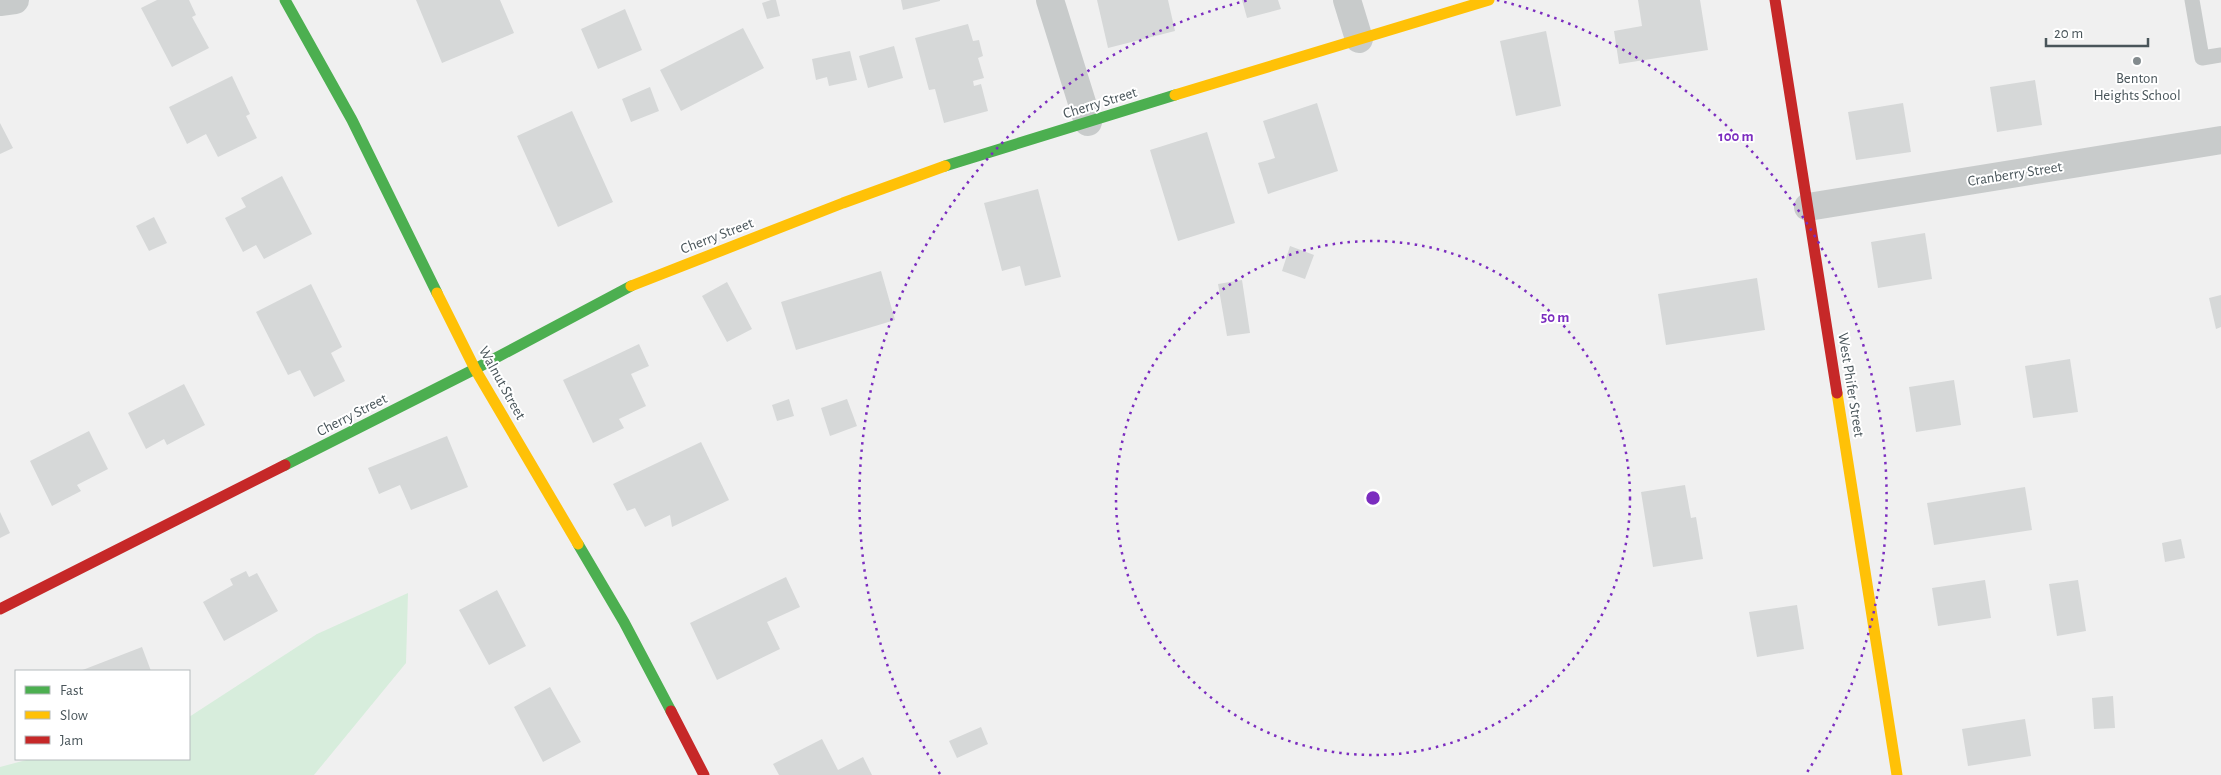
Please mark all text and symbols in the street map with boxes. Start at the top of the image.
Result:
scale bar [2046,15,2148,47]
text: 20 m [2054,26,2083,41]
marker: Benton Heights School [2131,55,2143,67]
place label: Benton Heights School [2093,71,2181,103]
street label: Cherry Street [1061,85,1139,121]
text: 100 m [1718,129,1754,144]
street label: Cranberry Street [1967,159,2063,189]
street label: Cherry Street [679,215,756,257]
text: 50 m [1541,310,1569,325]
street label: West Phifer Street [1835,332,1867,438]
street label: Walnut Street [476,344,528,422]
street label: Cherry Street [314,391,390,439]
centre of rings [1364,489,1382,507]
legend [15,670,190,760]
text: Fast [60,683,84,698]
text: Slow [60,708,88,723]
text: Jam [60,733,83,748]

